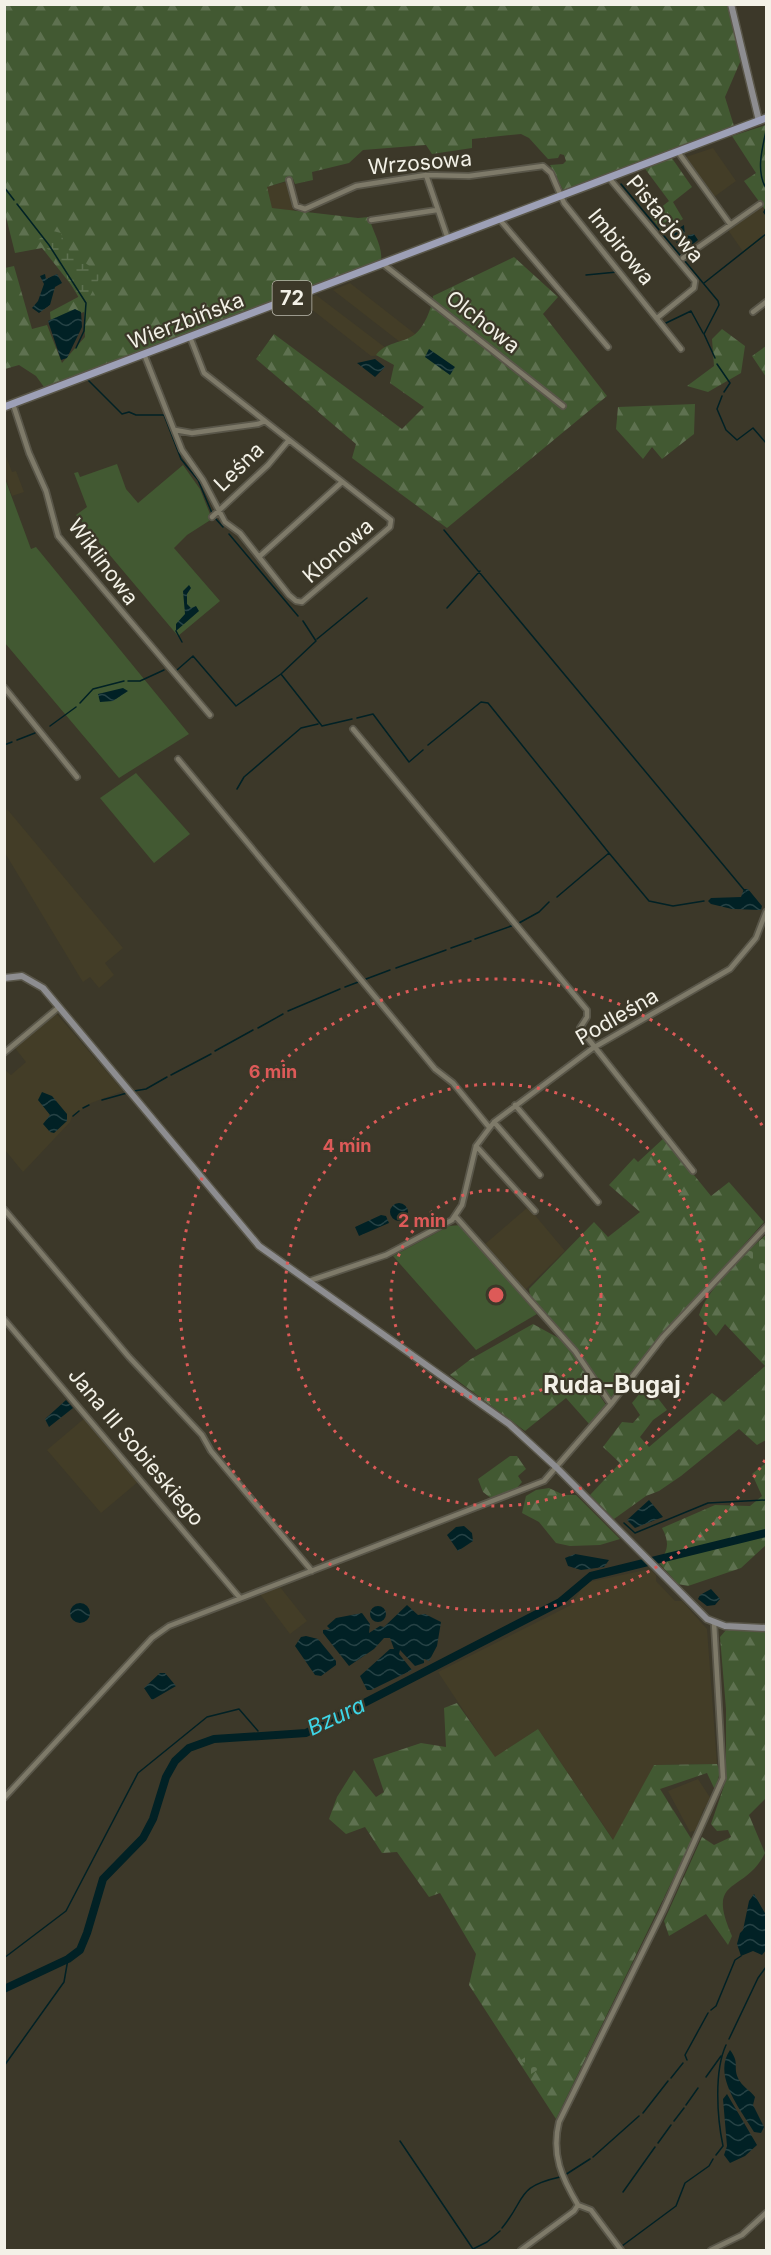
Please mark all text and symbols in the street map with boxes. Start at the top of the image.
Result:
street label: Wrzosowa [367,146,473,179]
street label: Pistacjowa [622,170,709,268]
street label: Imbirowa [583,204,660,290]
road number: 72 [272,281,312,315]
street label: Olchowa [441,285,525,358]
street label: Wierzbińska [124,287,247,354]
street label: Leśna [209,437,269,496]
street label: Klonowa [297,513,378,588]
street label: Wiklinowa [63,514,144,610]
street label: Podleśna [571,983,663,1050]
text: 6 min [249,1061,297,1082]
text: 4 min [323,1135,371,1156]
text: 2 min [398,1210,446,1231]
centre of rings [486,1285,506,1305]
street label: Jana III Sobieskiego [63,1363,210,1531]
district label: Ruda-Bugaj [543,1370,681,1399]
water label: Bzura [303,1691,369,1741]

